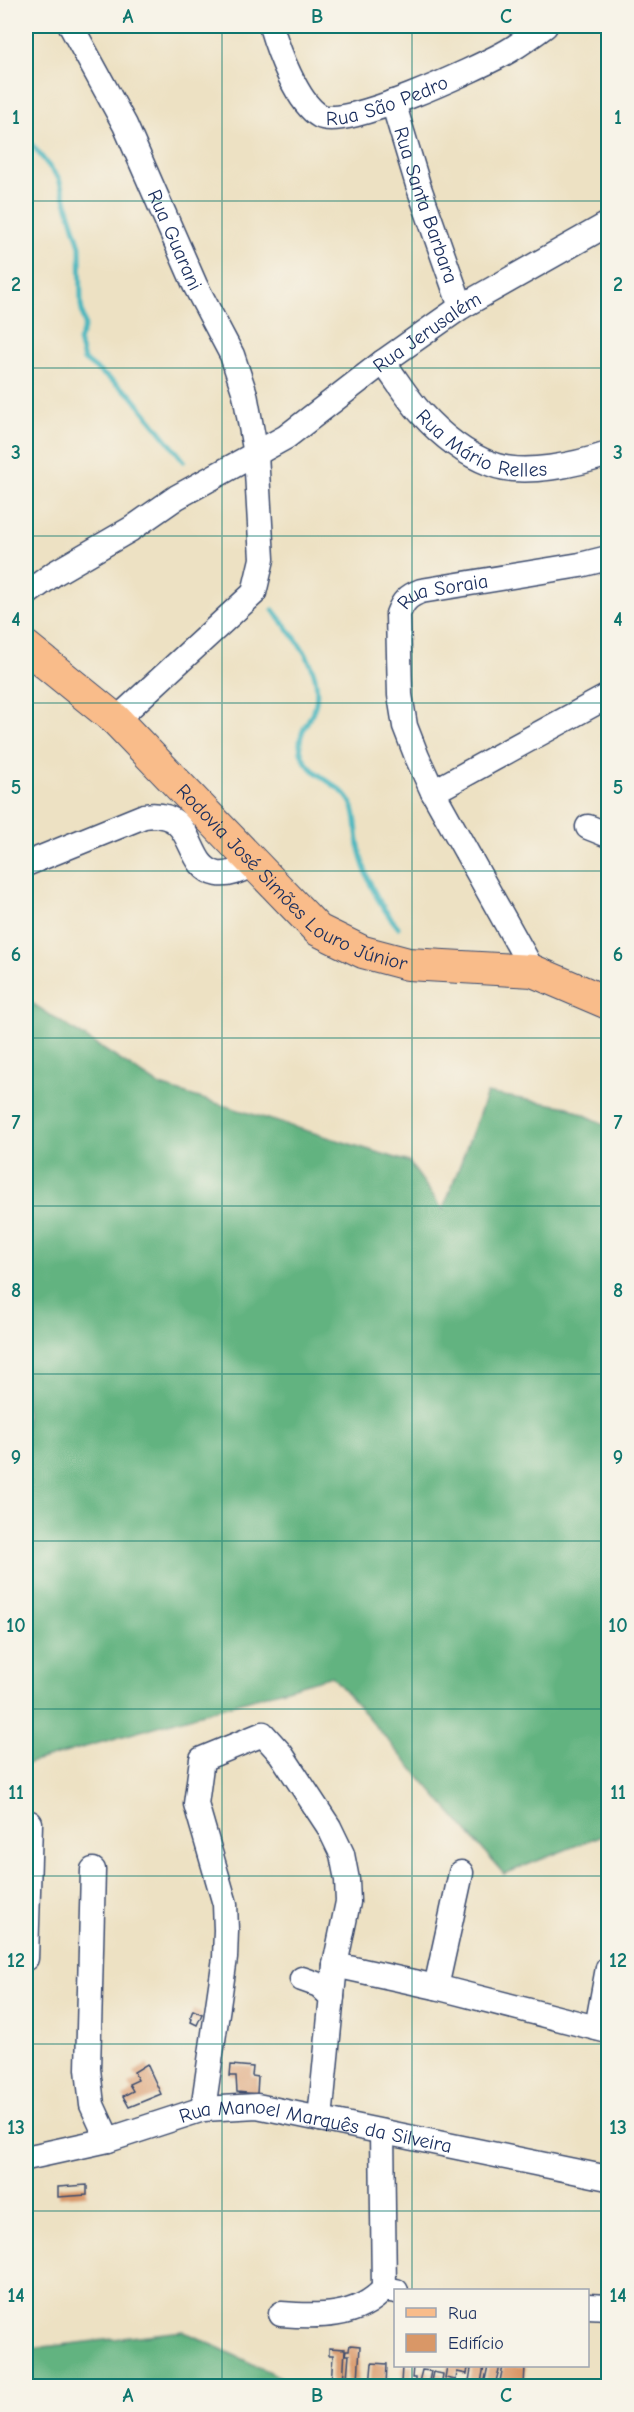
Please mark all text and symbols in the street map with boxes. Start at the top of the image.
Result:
text: A [122,5,134,28]
text: B [311,5,323,28]
text: C [500,5,512,28]
street label: Rua São Pedro [326,71,451,130]
text: 1 [12,106,20,129]
text: 1 [614,106,622,129]
street label: Rua Santa Barbara [389,124,463,286]
street label: Rua Guarani [143,186,207,294]
text: 2 [11,273,21,296]
text: 2 [613,273,623,296]
street label: Rua Jerusalém [369,287,485,377]
street label: Rua Mário Relles [411,405,548,481]
text: 3 [11,441,21,464]
text: 3 [613,441,623,464]
street label: Rua Soraia [392,569,490,614]
text: 4 [11,608,21,631]
text: 4 [613,608,623,631]
text: 5 [11,776,21,799]
text: 5 [613,776,623,799]
street label: Rodovia José Simões Louro Júnior [172,779,410,975]
text: 6 [11,943,21,966]
text: 6 [613,943,623,966]
text: 7 [12,1111,21,1134]
text: 7 [614,1111,623,1134]
text: 8 [11,1279,21,1302]
text: 8 [613,1279,623,1302]
text: 9 [11,1446,21,1469]
text: 9 [613,1446,623,1469]
text: 10 [6,1614,26,1637]
text: 10 [608,1614,628,1637]
text: 11 [8,1781,24,1804]
text: 11 [610,1781,626,1804]
text: 12 [7,1949,25,1972]
text: 12 [609,1949,627,1972]
street label: Rua Manoel Marquês da Silveira [176,2095,454,2158]
text: 13 [7,2116,25,2139]
text: 13 [609,2116,627,2139]
text: 14 [7,2284,25,2307]
text: 14 [609,2284,627,2307]
legend [394,2289,589,2367]
text: Rua [448,2303,477,2324]
text: Edifício [448,2333,504,2354]
text: A [122,2384,134,2407]
text: B [311,2384,323,2407]
text: C [500,2384,512,2407]

